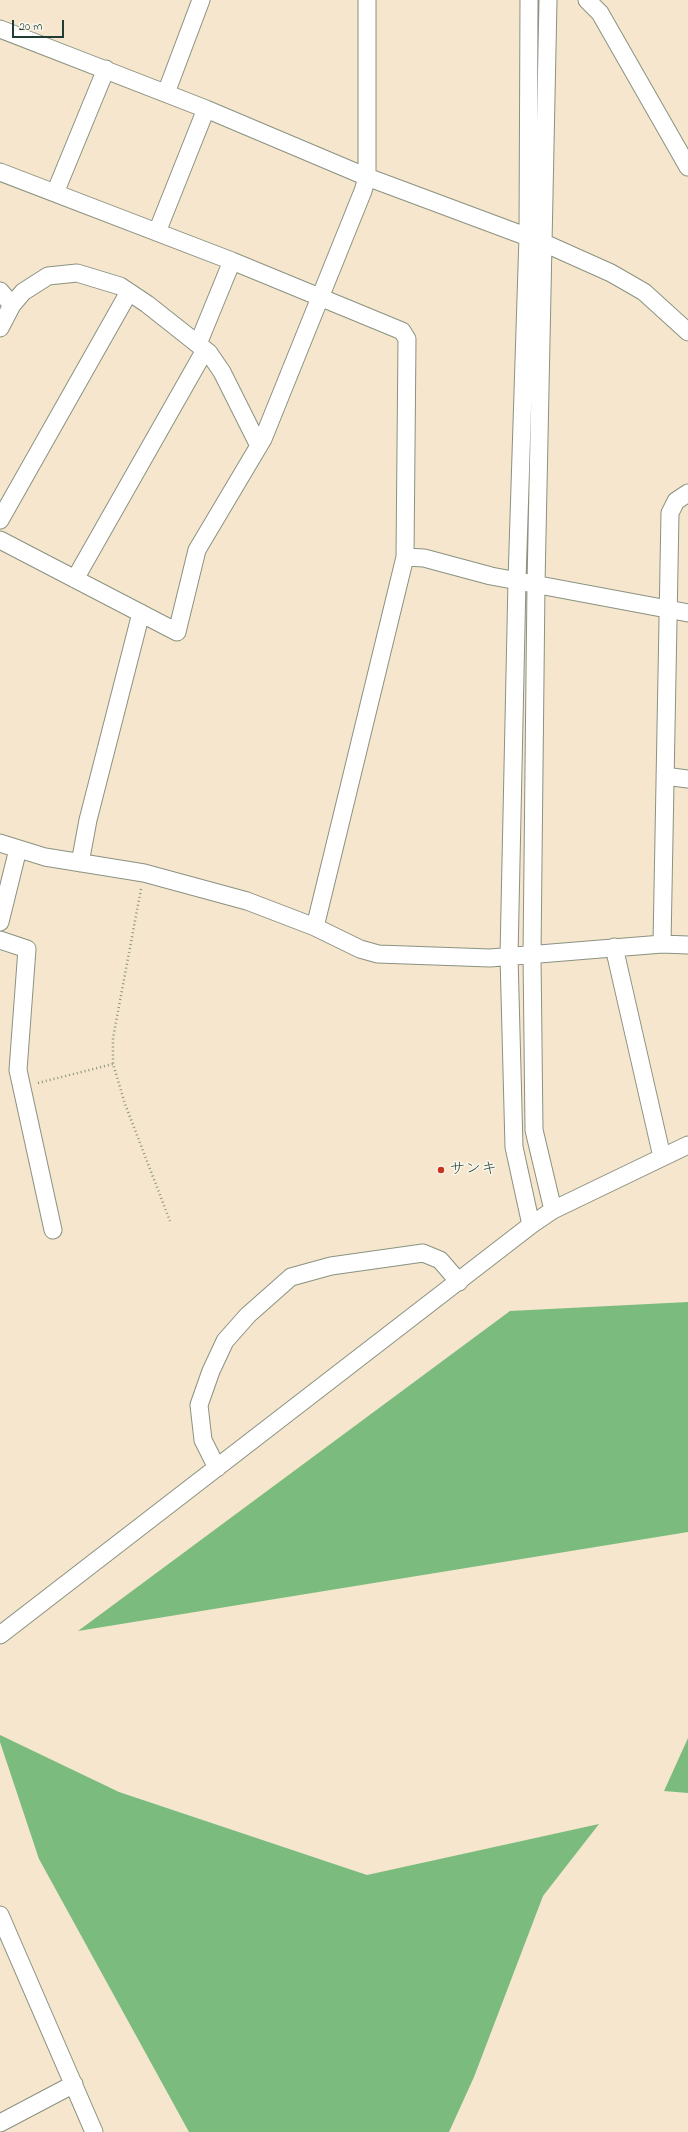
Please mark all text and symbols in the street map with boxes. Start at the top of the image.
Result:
scale bar [14,12,66,38]
text: 20 m [19,18,42,36]
place label: サンキ [449,1160,497,1180]
marker: サンキ [436,1165,446,1175]

